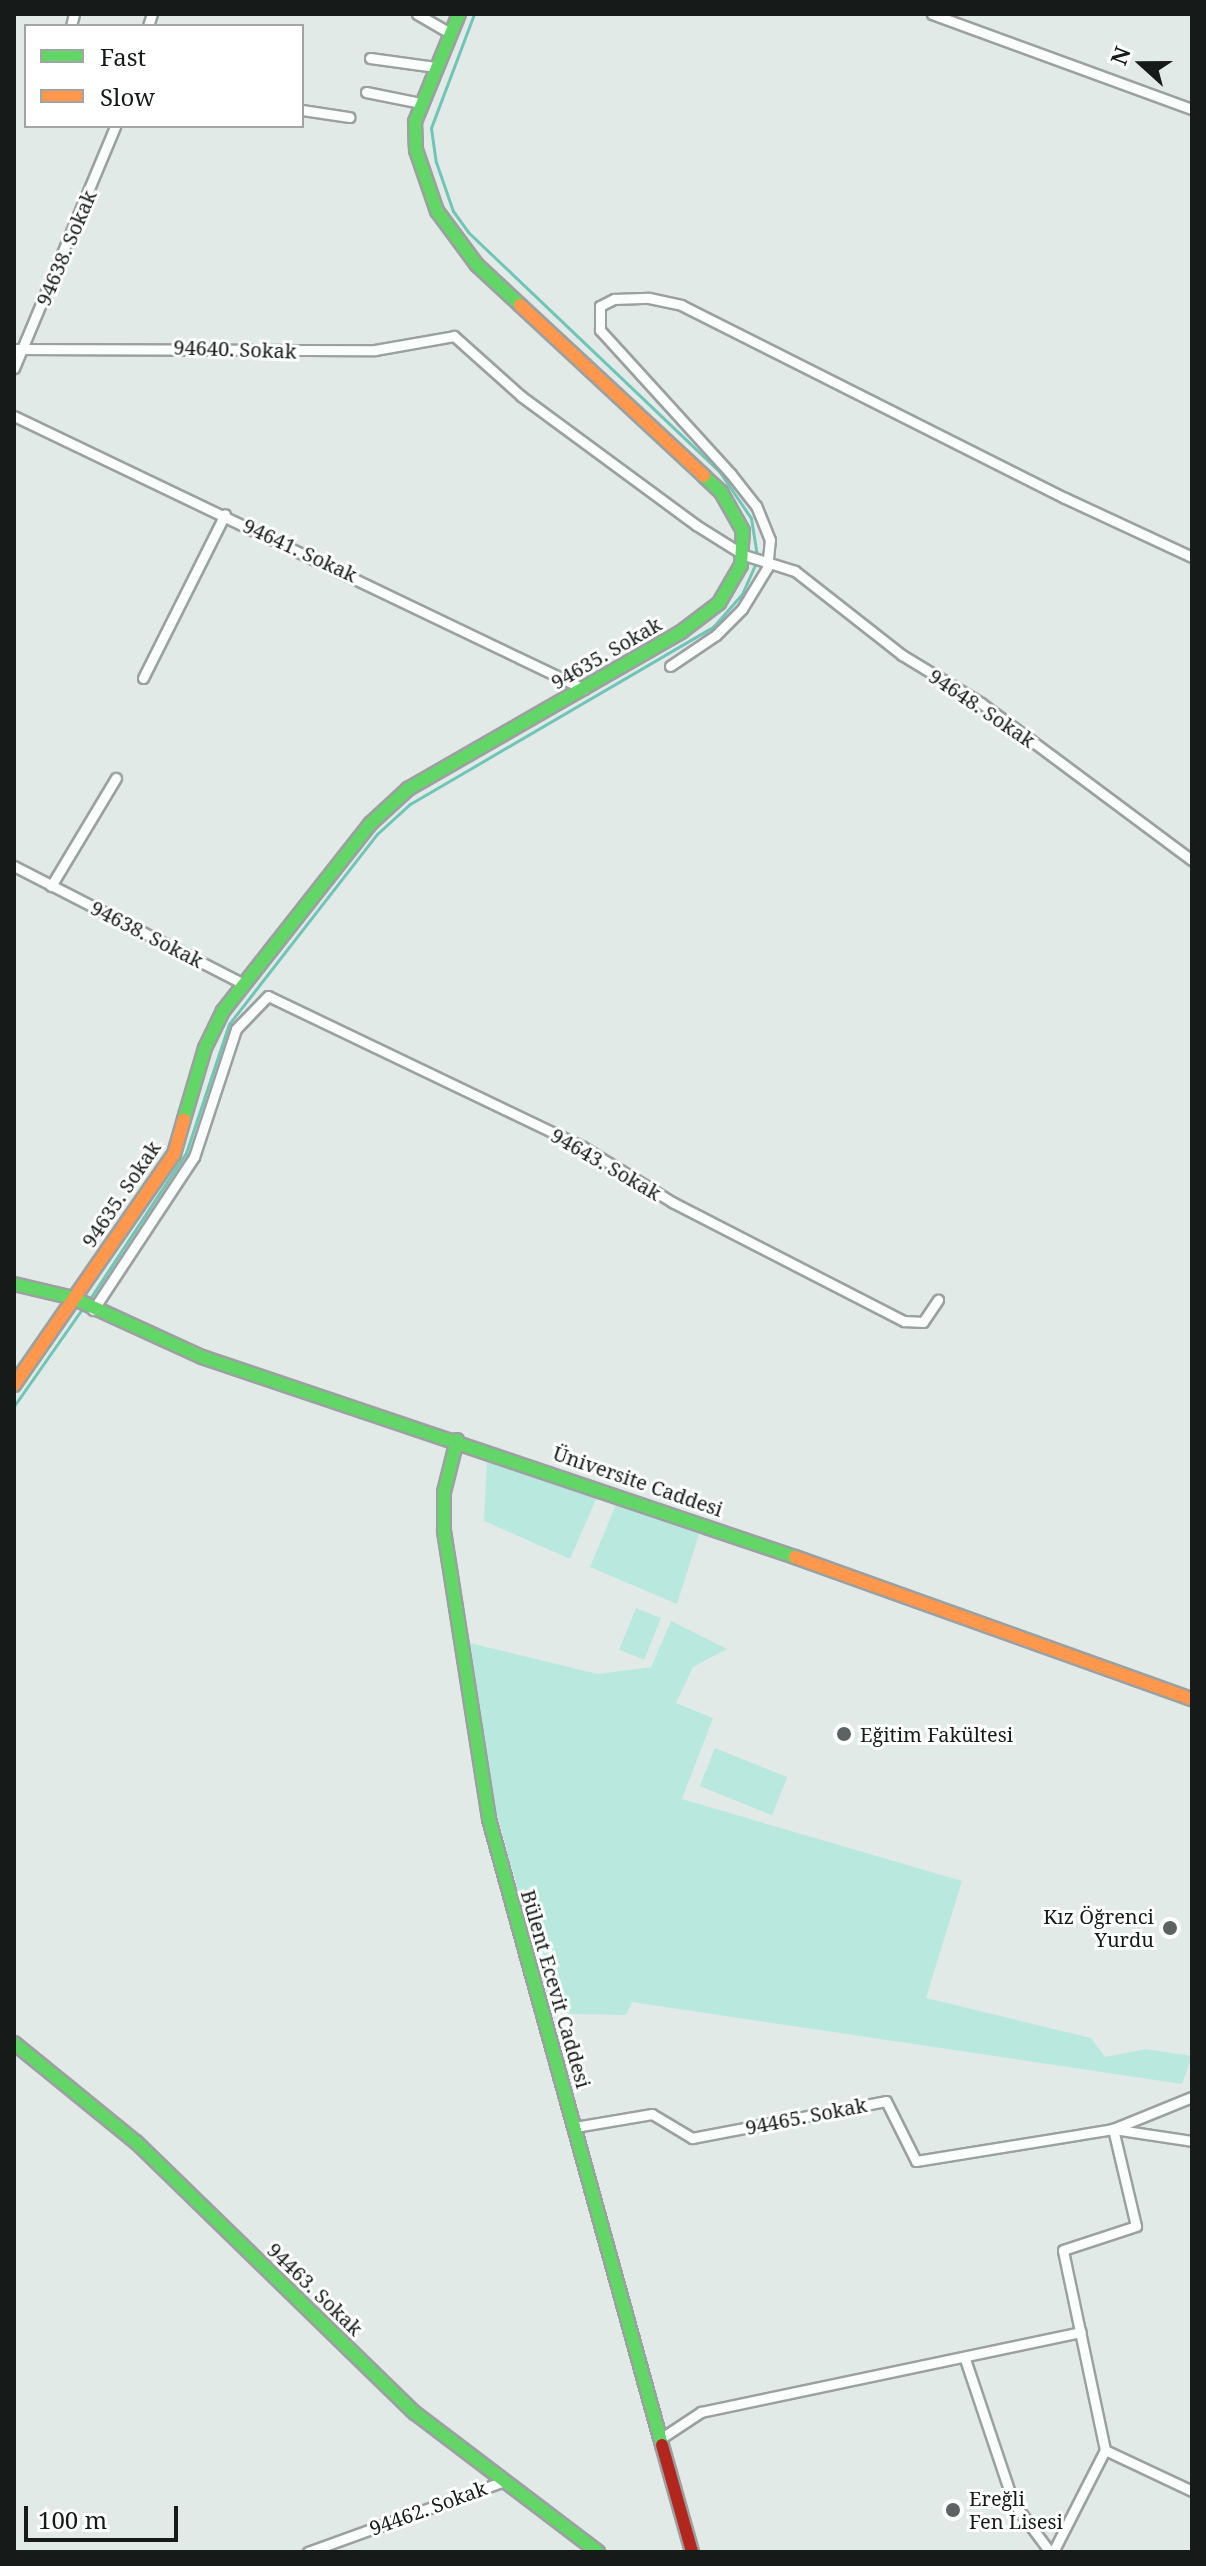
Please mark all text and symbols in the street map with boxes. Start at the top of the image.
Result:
legend [24,24,304,128]
north arrow [1102,24,1182,104]
text: Fast [100,40,146,73]
text: N [1102,42,1137,69]
text: Slow [100,80,155,113]
street label: 94638. Sokak [31,187,101,309]
street label: 94640. Sokak [173,335,297,363]
street label: 94641. Sokak [239,513,361,587]
street label: 94635. Sokak [547,612,665,694]
street label: 94648. Sokak [924,664,1040,752]
street label: 94638. Sokak [87,895,207,973]
street label: 94643. Sokak [547,1123,665,1205]
street label: 94635. Sokak [77,1136,165,1252]
street label: Üniversite Caddesi [550,1441,726,1521]
place label: Eğitim Fakültesi [860,1722,1013,1746]
marker: Eğitim Fakültesi [835,1725,853,1743]
street label: Bülent Ecevit Caddesi [516,1887,596,2091]
place label: Kız Öğrenci Yurdu [1043,1904,1154,1951]
marker: Kız Öğrenci Yurdu [1161,1919,1179,1937]
street label: 94465. Sokak [743,2092,869,2140]
street label: 94463. Sokak [262,2238,368,2340]
street label: 94462. Sokak [366,2476,490,2540]
place label: Ereğli Fen Lisesi [969,2486,1063,2533]
scale bar [28,2490,182,2540]
marker: Ereğli Fen Lisesi [944,2501,962,2519]
text: 100 m [38,2503,107,2536]

